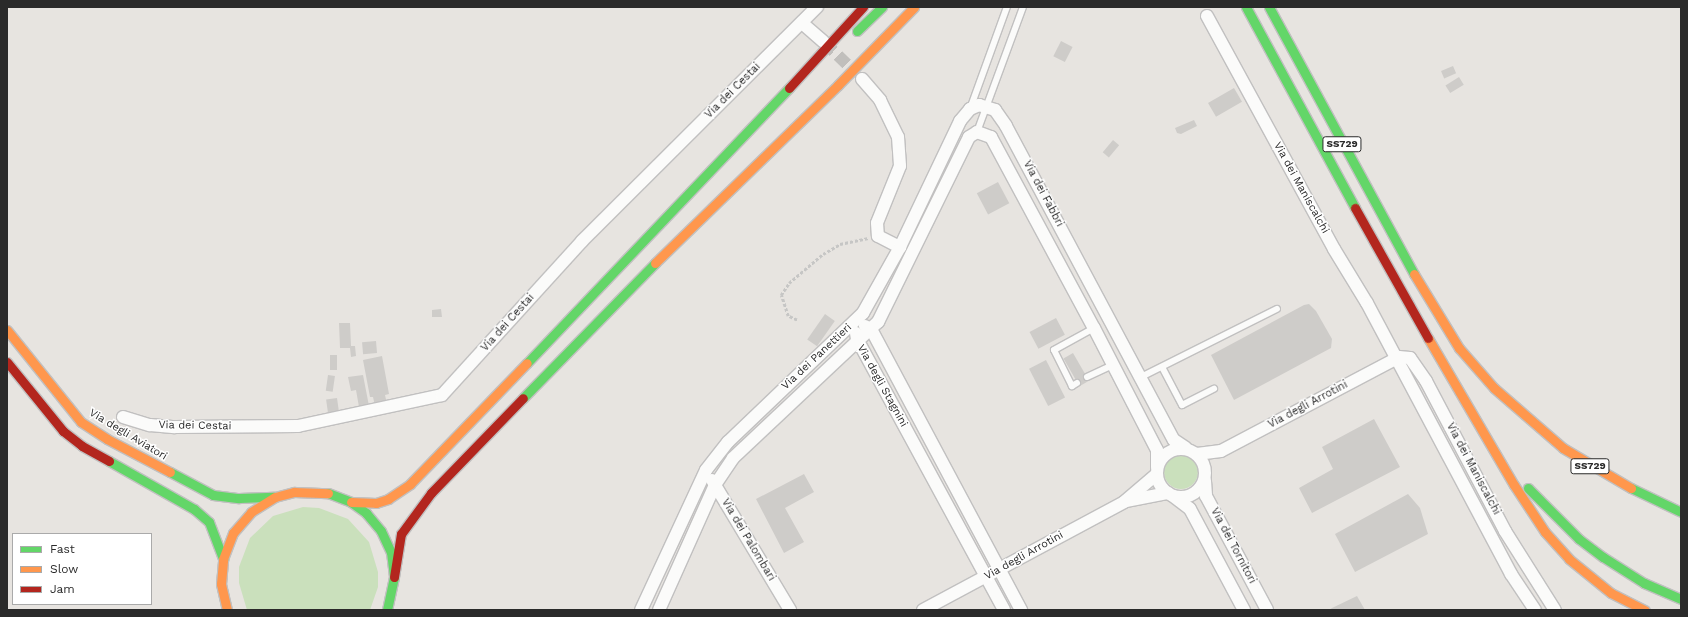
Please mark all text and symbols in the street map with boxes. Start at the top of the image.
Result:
street label: Via dei Cestai [702,60,764,122]
road number: SS729 [1322,136,1362,152]
street label: Via dei Maniscalchi [1270,140,1332,236]
street label: Via dei Fabbri [1020,158,1066,230]
street label: Via dei Cestai [479,291,537,355]
street label: Via dei Panettieri [779,321,855,393]
street label: Via degli Stagnini [854,342,910,430]
street label: Via degli Arrotini [1266,378,1350,432]
street label: Via degli Aviatori [86,406,170,464]
street label: Via dei Cestai [158,419,232,433]
street label: Via dei Maniscalchi [1443,421,1503,517]
road number: SS729 [1570,458,1610,474]
street label: Via dei Palombari [718,496,778,584]
street label: Via dei Tornitori [1207,505,1259,587]
street label: Via degli Arrotini [982,529,1066,583]
legend [12,533,152,605]
text: Fast [50,542,75,556]
text: Slow [50,562,78,576]
text: Jam [50,582,75,596]

